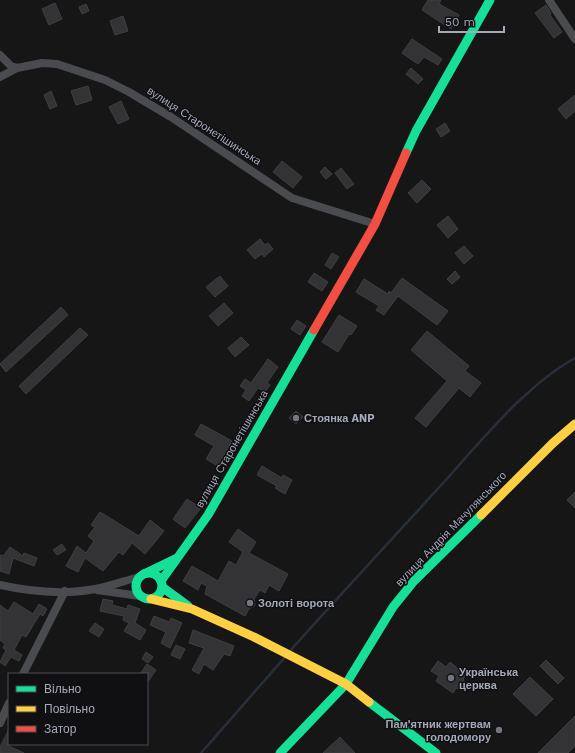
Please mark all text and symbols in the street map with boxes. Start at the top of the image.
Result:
scale bar [439,8,504,34]
text: 50 m [445,15,475,29]
street label: вулиця Старонетішинська [145,84,264,168]
street label: вулиця Старонетішинська [193,387,271,510]
place label: Стоянка ANP [304,412,375,425]
marker: Стоянка ANP [291,413,301,423]
street label: вулиця Андрія Мачулянського [393,469,509,589]
place label: Золоті ворота [258,597,335,610]
marker: Золоті ворота [245,598,255,608]
place label: Українська церква [459,666,519,692]
legend [8,673,148,745]
marker: Українська церква [446,673,456,683]
text: Вільно [44,682,82,696]
text: Повільно [44,702,95,716]
place label: Пам'ятник жертвам голодомору [386,718,492,744]
text: Затор [44,722,77,736]
marker: Пам'ятник жертвам голодомору [494,725,504,735]

